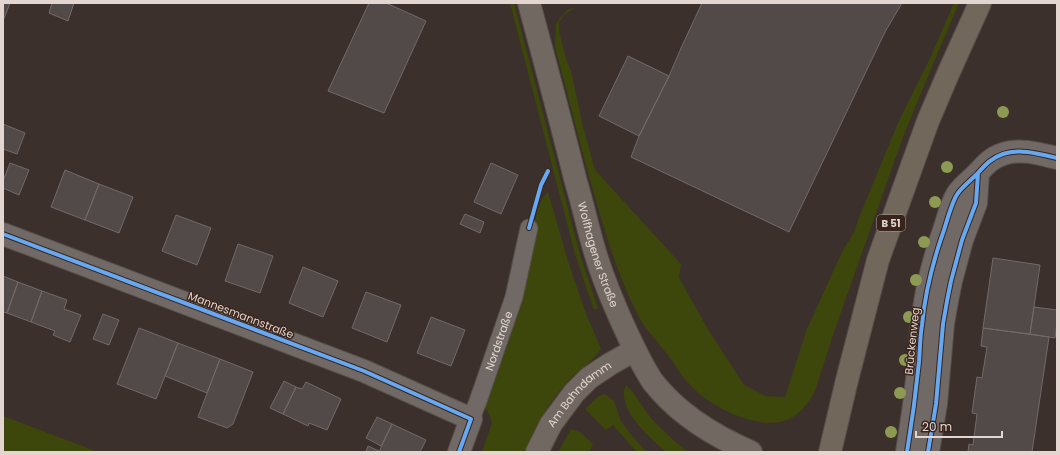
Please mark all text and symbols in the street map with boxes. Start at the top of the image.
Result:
street label: Wolfhagener Straße [574,200,623,310]
road number: B 51 [877,215,905,231]
street label: Mannesmannstraße [186,287,296,343]
street label: Brückenweg [901,307,923,375]
street label: Nordstraße [481,309,517,373]
street label: Am Bahndamm [543,357,615,430]
scale bar [916,413,1002,439]
text: 20 m [922,418,952,435]

